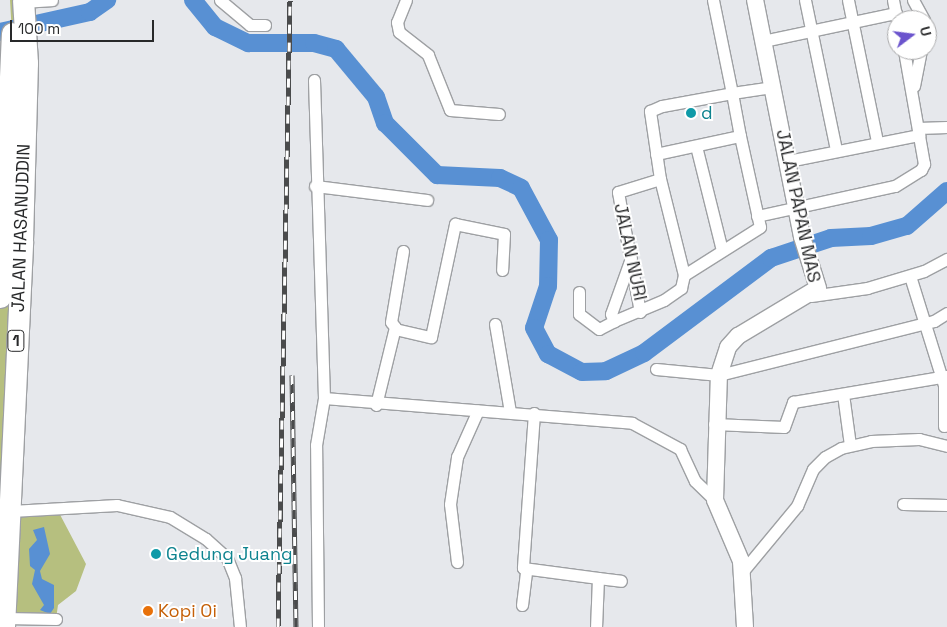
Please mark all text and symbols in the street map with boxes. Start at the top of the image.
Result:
scale bar [12,10,156,42]
north arrow [887,10,937,60]
text: 100 m [18,19,60,38]
text: U [916,24,935,38]
place label: d [701,102,713,124]
marker: d [685,107,697,119]
street label: JALAN PAPAN MAS [771,127,825,285]
street label: JALAN HASANUDDIN [7,144,35,312]
street label: JALAN NURI [609,201,651,303]
road number: 1 [7,328,25,354]
place label: Gedung Juang [166,543,293,565]
marker: Gedung Juang [150,548,162,560]
place label: Kopi Oi [158,600,217,622]
marker: Kopi Oi [142,605,154,617]

